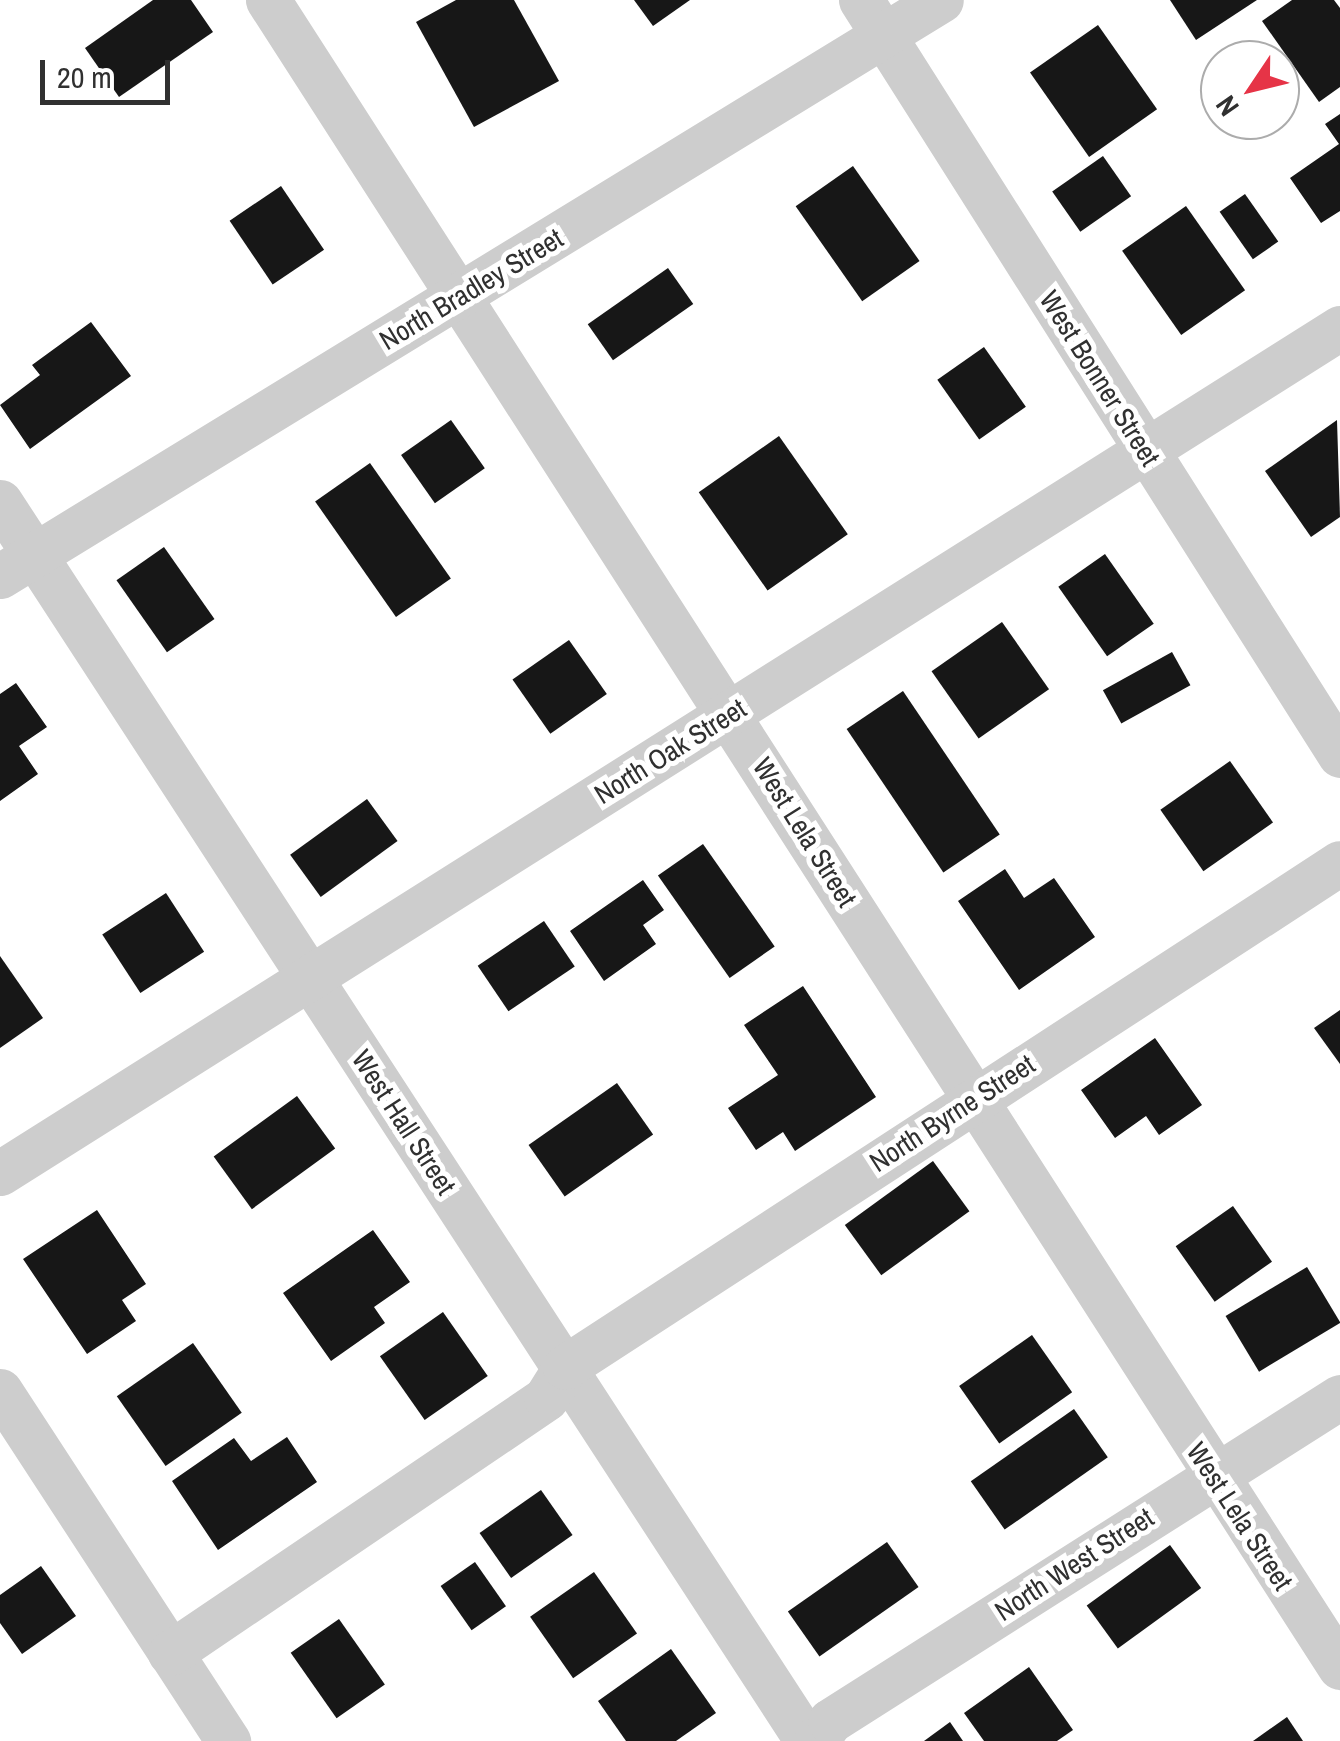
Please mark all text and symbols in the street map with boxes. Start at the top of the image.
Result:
scale bar [45,40,175,102]
north arrow [1200,40,1300,140]
text: 20 m [57,57,112,97]
text: N [1207,88,1247,124]
street label: North Bradley Street [373,221,569,357]
street label: West Bonner Street [1033,284,1167,472]
street label: North Oak Street [588,691,752,811]
street label: West Lela Street [746,751,864,913]
street label: West Hall Street [345,1043,463,1201]
street label: North Byrne Street [863,1047,1041,1179]
street label: West Lela Street [1180,1436,1300,1596]
street label: North West Street [988,1500,1160,1628]

